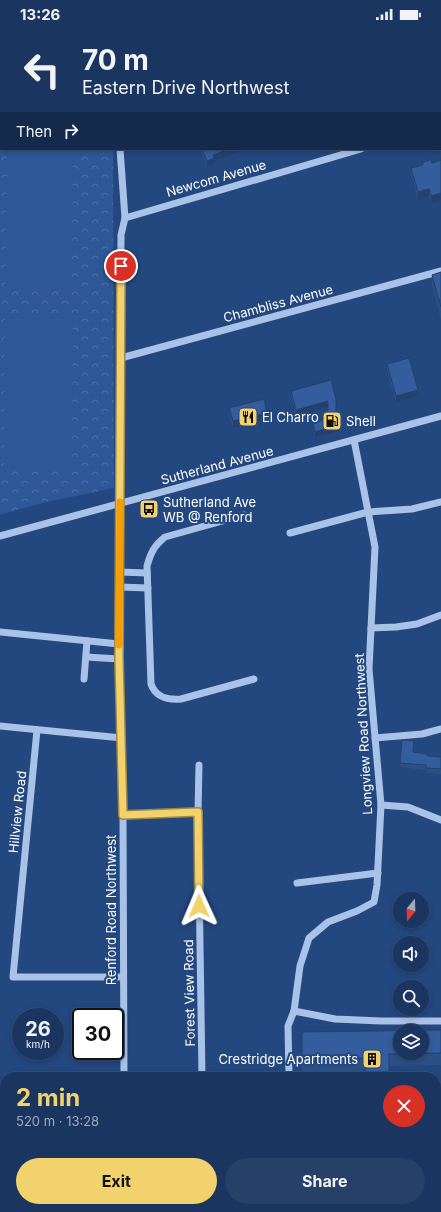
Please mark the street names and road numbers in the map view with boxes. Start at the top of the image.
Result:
street label: Newcom Avenue [164,156,268,200]
street label: Chambliss Avenue [221,281,335,325]
street label: Sutherland Avenue [159,442,275,488]
street label: Longview Road Northwest [351,653,375,815]
street label: Hillview Road [5,770,29,854]
street label: Renford Road Northwest [103,835,119,985]
street label: Forest View Road [180,939,198,1047]

